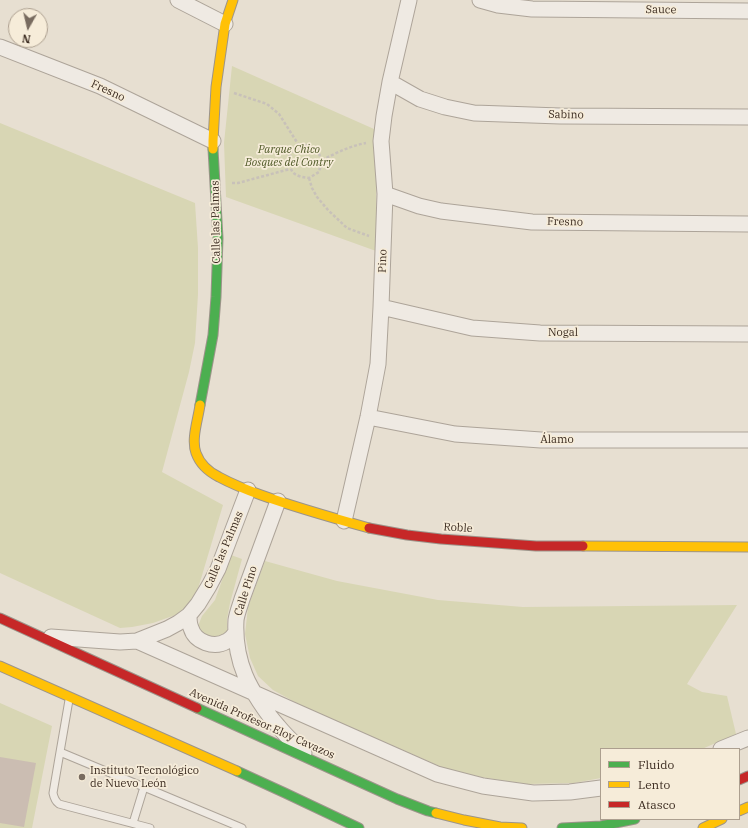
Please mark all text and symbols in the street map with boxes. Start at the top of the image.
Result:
street label: Sauce [646,3,676,17]
north arrow [8,8,48,48]
text: N [21,31,32,46]
street label: Fresno [89,77,127,105]
street label: Sabino [548,108,584,122]
park label: Parque Chico Bosques del Contry [245,143,333,169]
street label: Calle las Palmas [209,180,223,264]
street label: Fresno [547,215,583,229]
street label: Pino [376,249,390,273]
street label: Nogal [548,326,578,340]
street label: Álamo [540,433,574,447]
street label: Calle las Palmas [202,509,246,591]
street label: Roble [443,520,473,536]
street label: Calle Pino [232,564,260,618]
street label: Avenida Profesor Eloy Cavazos [187,686,337,762]
legend [600,748,740,820]
text: Fluido [638,757,674,772]
place label: Instituto Tecnológico de Nuevo León [90,764,199,790]
marker: Instituto Tecnológico de Nuevo León [77,772,87,782]
text: Lento [638,777,670,792]
text: Atasco [638,797,676,812]

